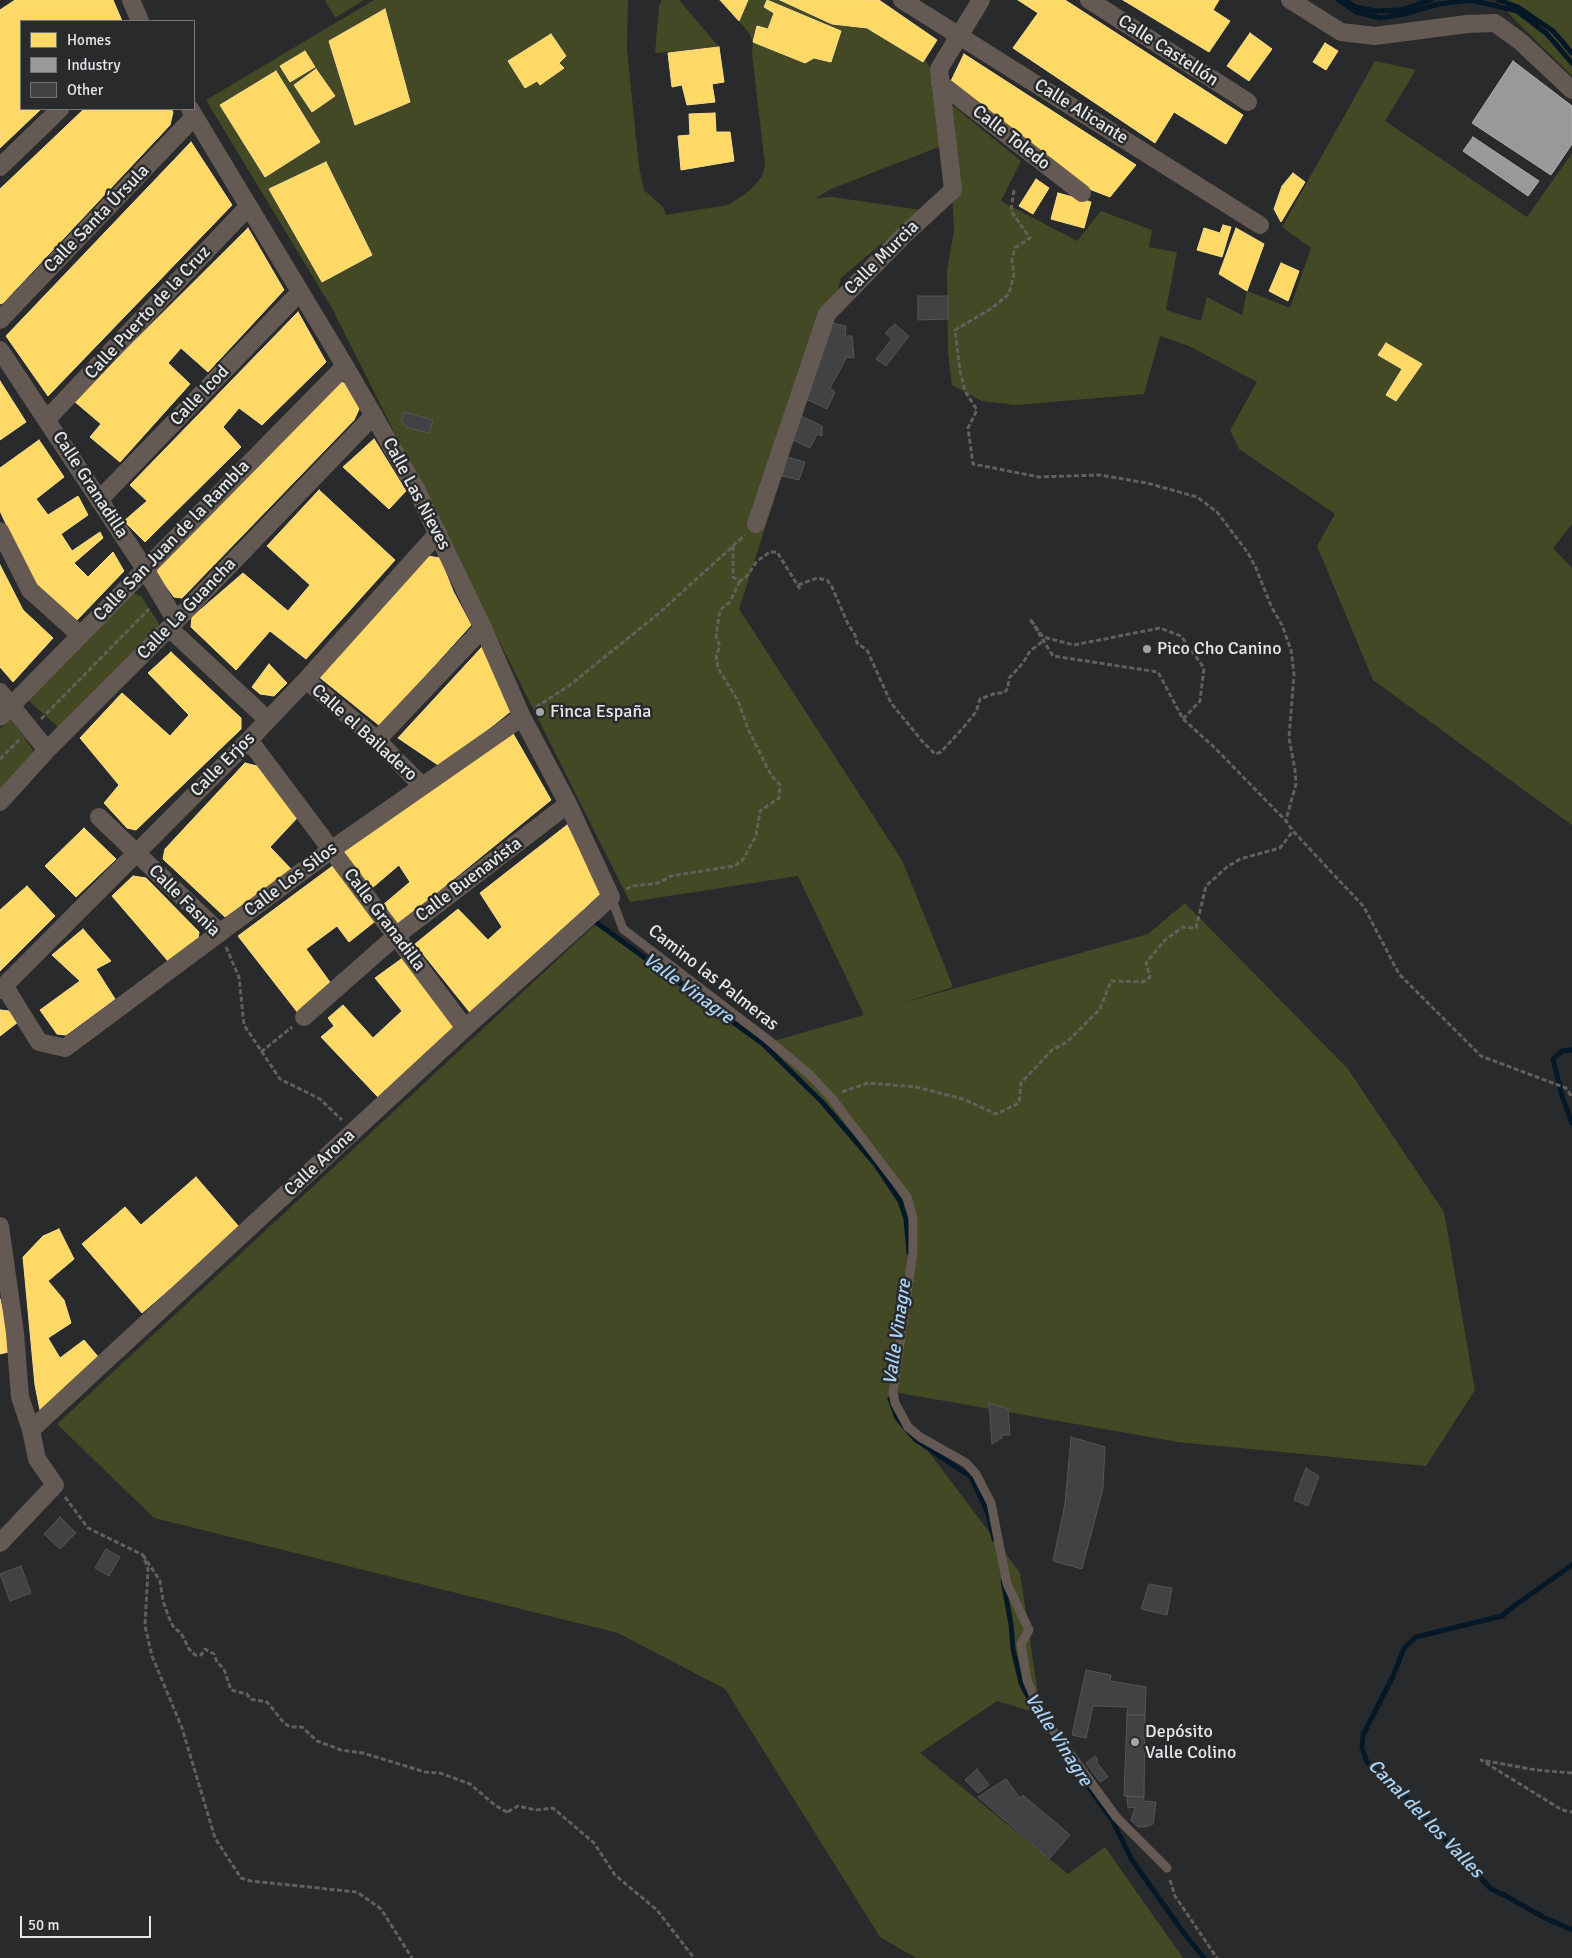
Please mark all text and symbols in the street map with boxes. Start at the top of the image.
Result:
street label: Calle Castellón [1114,11,1222,91]
legend [20,20,195,110]
text: Homes [67,31,111,49]
text: Industry [67,56,120,74]
street label: Calle Alicante [1030,75,1132,149]
text: Other [67,81,103,99]
street label: Calle Toledo [968,101,1054,175]
street label: Calle Santa Úrsula [40,160,154,278]
street label: Calle Murcia [840,216,924,300]
street label: Calle Puerto de la Cruz [81,242,215,384]
street label: Calle Icod [166,361,234,431]
street label: Calle Granadilla [47,428,133,542]
street label: Calle Las Nieves [377,434,455,554]
street label: Calle San Juan de la Rambla [89,456,255,626]
street label: Calle La Guancha [133,554,241,664]
place label: Pico Cho Canino [1157,638,1282,660]
marker: Pico Cho Canino [1141,643,1153,655]
street label: Calle el Bailadero [307,680,421,786]
place label: Finca España [550,701,651,723]
marker: Finca España [534,706,546,718]
street label: Calle Erjos [186,728,260,802]
street label: Calle Buenavista [412,833,526,927]
street label: Calle Los Silos [240,838,342,922]
street label: Calle Fasnia [144,861,224,941]
street label: Calle Granadilla [338,864,430,976]
street label: Camino las Palmeras [643,920,783,1036]
water label: Valle Vinagre [638,949,738,1029]
street label: Calle Arona [280,1125,360,1201]
water label: Valle Vinagre [879,1278,917,1386]
water label: Valle Vinagre [1019,1689,1097,1791]
place label: Depósito Valle Colino [1145,1721,1236,1764]
marker: Depósito Valle Colino [1129,1736,1141,1748]
water label: Canal del los Valles [1363,1755,1487,1883]
scale bar [22,1906,154,1938]
text: 50 m [28,1916,59,1934]

